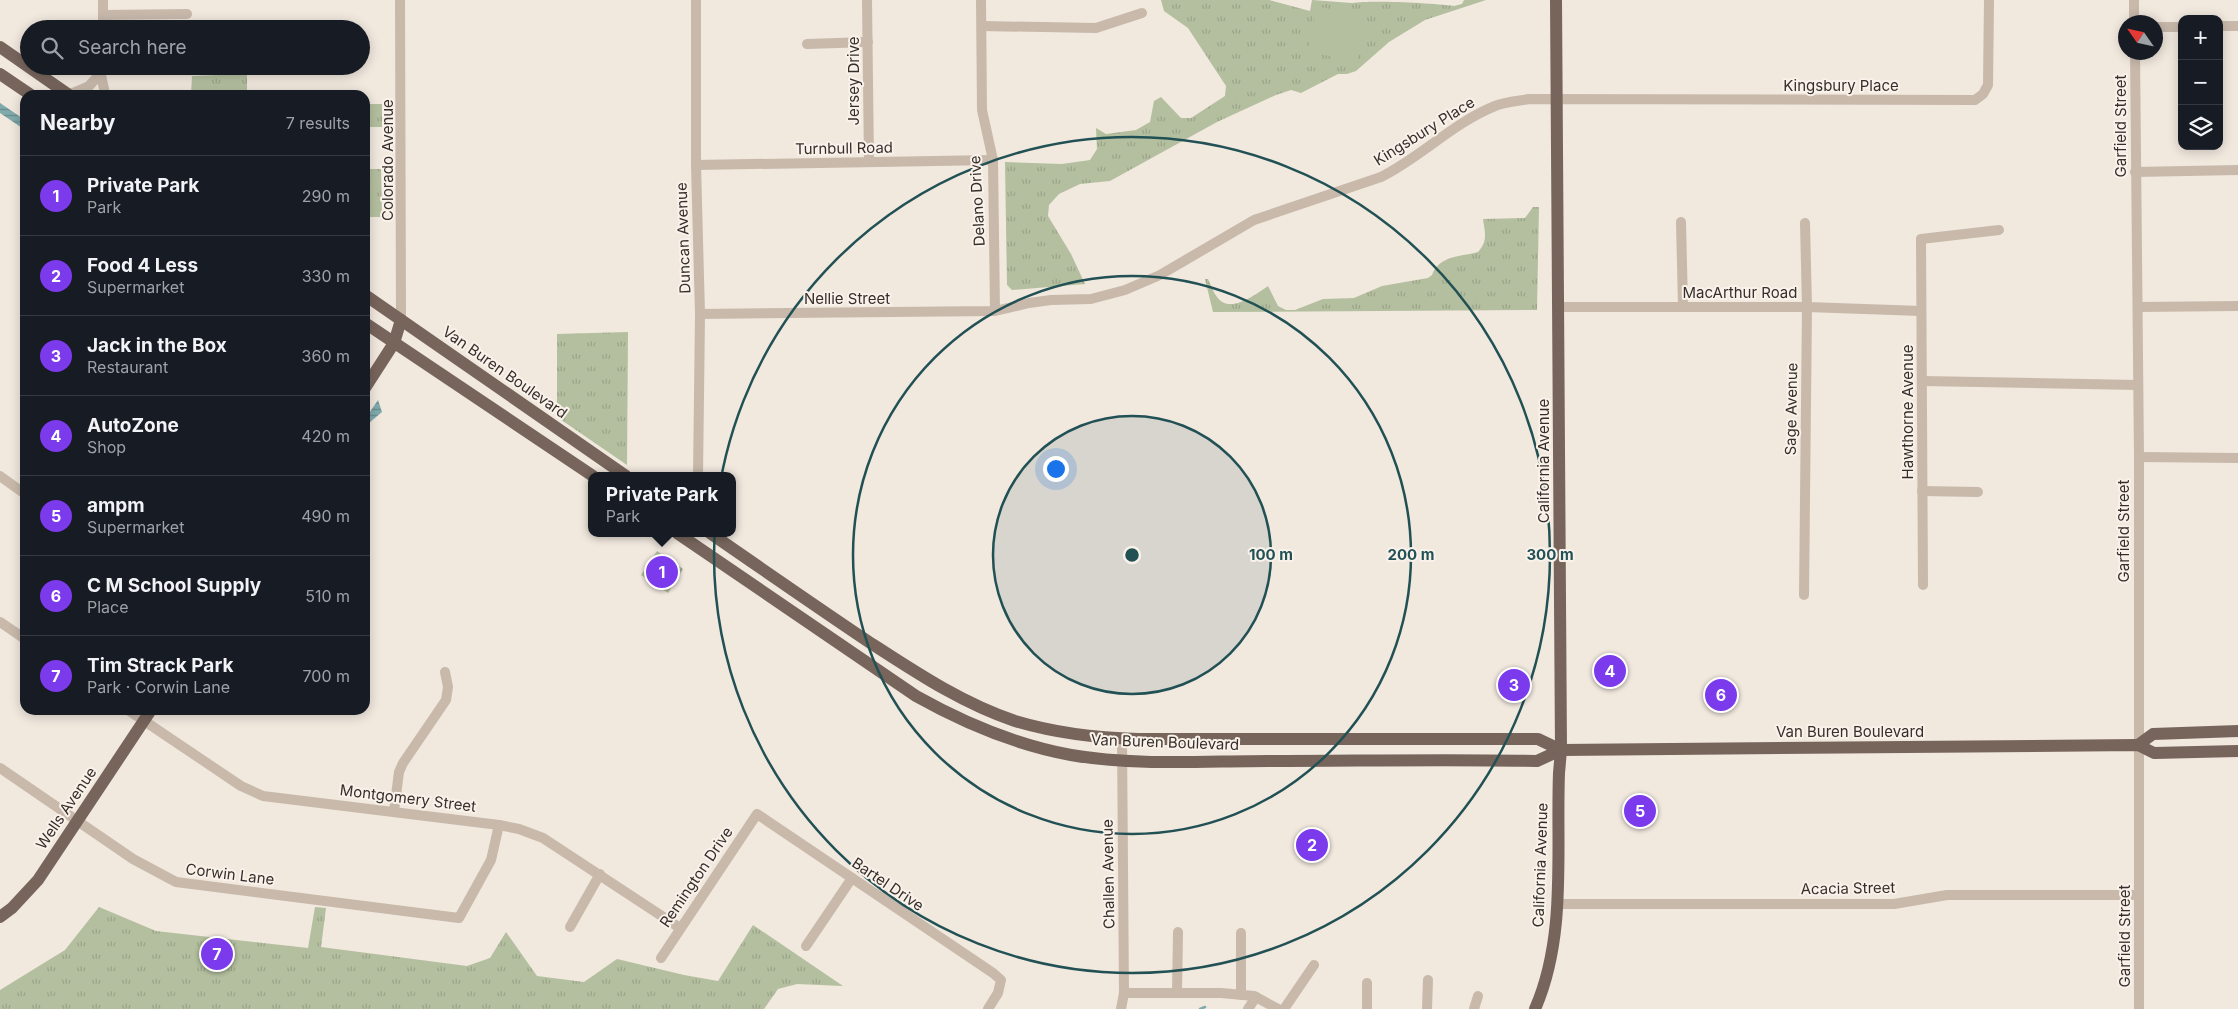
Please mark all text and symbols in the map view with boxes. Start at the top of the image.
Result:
north arrow [2118,15,2163,60]
map controls [2178,15,2223,150]
button: + [2178,15,2223,60]
search box [20,20,370,75]
icon: search [38,34,66,62]
text: Search here [78,36,187,59]
street label: Jersey Drive [844,36,863,126]
button: − [2178,60,2223,105]
street label: Garfield Street [2111,75,2130,177]
street label: Kingsbury Place [1783,76,1899,95]
street label: Kingsbury Place [1370,92,1478,170]
street label: Colorado Avenue [378,99,397,221]
button: layers [2178,105,2223,150]
text: Nearby [40,110,115,135]
text: 7 results [286,113,350,133]
street label: Turnbull Road [795,138,893,158]
street label: Delano Drive [965,155,989,247]
text: Private Park [87,174,199,197]
street label: Duncan Avenue [672,182,694,294]
text: 1 [53,186,59,206]
text: 290 m [302,186,350,206]
text: Park [87,197,121,217]
text: Food 4 Less [87,254,198,277]
text: 2 [51,266,61,286]
text: 330 m [302,266,350,286]
text: Supermarket [87,277,184,297]
street label: MacArthur Road [1683,283,1797,302]
street label: Nellie Street [804,289,890,308]
street label: Van Buren Boulevard [439,322,571,422]
text: Jack in the Box [87,334,227,357]
street label: Hawthorne Avenue [1898,344,1917,480]
text: 3 [51,346,61,366]
text: 360 m [302,346,350,366]
text: Restaurant [87,357,168,377]
street label: Sage Avenue [1781,362,1801,456]
street label: California Avenue [1534,399,1553,523]
text: AutoZone [87,414,179,437]
text: 4 [51,426,61,446]
text: 420 m [301,426,350,446]
text: Shop [87,437,126,457]
your location [1043,456,1069,482]
popup [588,472,736,537]
street label: Garfield Street [2114,480,2133,582]
text: Private Park [606,483,718,506]
text: ampm [87,494,145,517]
text: 5 [51,506,61,526]
text: 490 m [301,506,350,526]
text: Park [606,506,640,526]
text: Supermarket [87,517,184,537]
text: 100 m [1249,545,1293,564]
text: 200 m [1388,545,1434,564]
text: 300 m [1526,545,1574,564]
centre of rings [1123,546,1141,564]
pin: 1 [646,553,678,591]
text: C M School Supply [87,574,261,597]
text: 6 [51,586,61,606]
text: 510 m [305,586,350,606]
text: Place [87,597,129,617]
pin: 4 [1594,652,1626,690]
text: Tim Strack Park [87,654,233,677]
text: 7 [51,666,61,686]
text: 700 m [302,666,350,686]
pin: 3 [1498,666,1530,704]
pin: 6 [1705,676,1737,714]
text: Park · Corwin Lane [87,677,230,697]
street label: Van Buren Boulevard [1776,722,1924,741]
street label: Van Buren Boulevard [1091,730,1239,754]
street label: Wells Avenue [32,763,100,853]
street label: Montgomery Street [339,780,477,816]
pin: 5 [1624,792,1656,830]
street label: California Avenue [1528,802,1552,928]
street label: Challen Avenue [1098,819,1118,929]
street label: Remington Drive [655,823,737,931]
pin: 2 [1296,826,1328,864]
street label: Bartel Drive [848,853,928,915]
street label: Corwin Lane [185,859,275,889]
street label: Acacia Street [1801,878,1896,898]
street label: Garfield Street [2115,885,2134,987]
pin: 7 [201,935,233,973]

